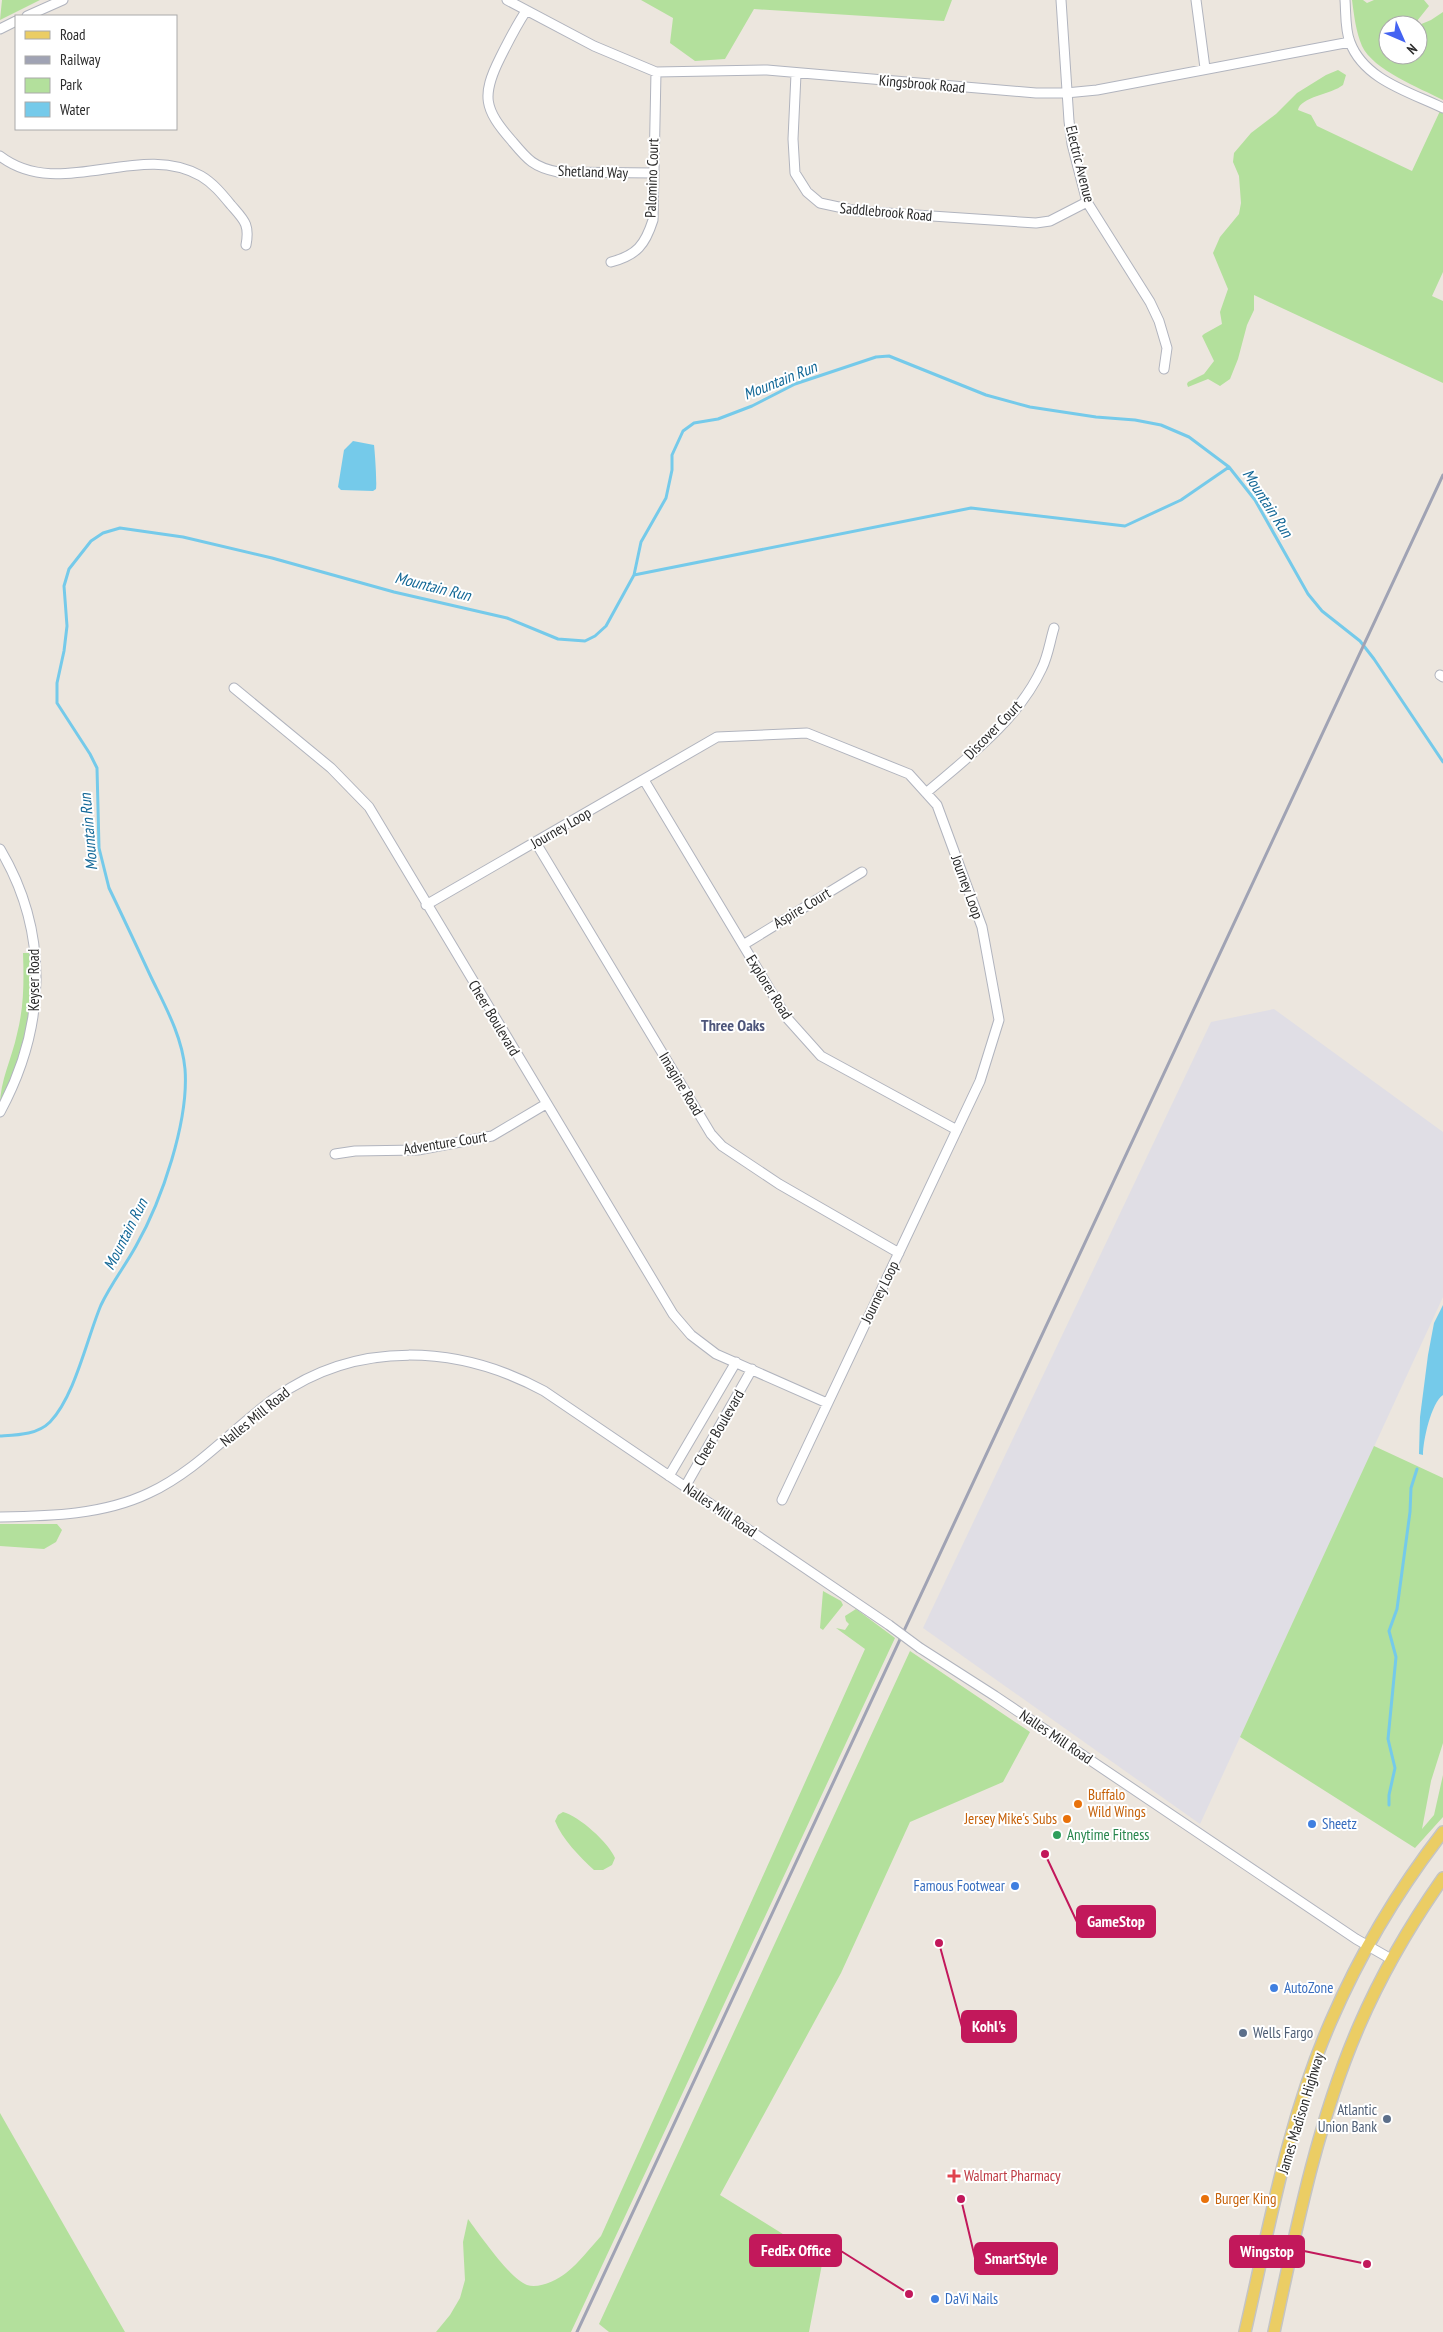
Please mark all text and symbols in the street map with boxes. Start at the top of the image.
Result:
legend [15,15,178,130]
north arrow [1378,15,1428,65]
text: Road [60,25,86,44]
text: N [1403,40,1421,58]
text: Railway [60,50,101,69]
street label: Kingsbrook Road [878,70,966,97]
text: Park [60,75,82,94]
text: Water [60,100,91,119]
street label: Electric Avenue [1062,123,1099,204]
street label: Palomino Court [641,138,662,218]
street label: Shetland Way [558,161,629,182]
street label: Saddlebrook Road [839,198,933,225]
water label: Mountain Run [740,356,821,404]
water label: Mountain Run [1239,465,1298,542]
water label: Mountain Run [393,567,474,605]
street label: Discover Court [960,696,1026,763]
water label: Mountain Run [75,792,101,871]
street label: Journey Loop [526,803,594,853]
street label: Journey Loop [947,851,988,921]
street label: Aspire Court [770,883,834,932]
street label: Keyser Road [24,949,43,1011]
street label: Explorer Road [742,951,797,1022]
street label: Cheer Boulevard [464,976,524,1059]
district label: Three Oaks [701,1015,765,1035]
street label: Imagine Road [655,1049,708,1119]
street label: Adventure Court [402,1127,488,1158]
water label: Mountain Run [99,1194,152,1273]
street label: Journey Loop [856,1258,903,1327]
street label: Nalles Mill Road [216,1383,293,1450]
street label: Cheer Boulevard [689,1386,748,1469]
street label: Nalles Mill Road [680,1478,760,1541]
street label: Nalles Mill Road [1016,1705,1096,1768]
place label: Buffalo Wild Wings [1088,1785,1146,1821]
marker: Buffalo Wild Wings [1072,1798,1084,1810]
place label: Jersey Mike's Subs [964,1809,1057,1828]
marker: Jersey Mike's Subs [1061,1813,1073,1825]
place label: Sheetz [1322,1814,1357,1833]
marker: Sheetz [1306,1818,1318,1830]
place label: Anytime Fitness [1067,1825,1149,1844]
marker: Anytime Fitness [1051,1829,1063,1841]
place label: Famous Footwear [913,1876,1006,1895]
marker: Famous Footwear [1009,1880,1021,1892]
callout: GameStop [1077,1906,1155,1937]
text: GameStop [1087,1911,1145,1931]
place label: AutoZone [1284,1978,1333,1997]
marker: AutoZone [1268,1982,1280,1994]
callout: Kohl's [962,2011,1016,2042]
text: Kohl's [972,2016,1006,2036]
place label: Wells Fargo [1253,2023,1313,2042]
marker: Wells Fargo [1237,2027,1249,2039]
street label: James Madison Highway [1273,2050,1328,2177]
place label: Atlantic Union Bank [1318,2100,1378,2136]
marker: Atlantic Union Bank [1381,2113,1393,2125]
place label: Walmart Pharmacy [964,2166,1061,2185]
marker: Walmart Pharmacy [948,2170,960,2182]
place label: Burger King [1215,2189,1276,2208]
marker: Burger King [1199,2193,1211,2205]
callout: FedEx Office [750,2235,841,2266]
callout: Wingstop [1230,2236,1304,2267]
text: FedEx Office [761,2240,831,2260]
text: Wingstop [1239,2241,1294,2261]
callout: SmartStyle [975,2243,1057,2274]
text: SmartStyle [985,2248,1047,2268]
place label: DaVi Nails [945,2289,998,2308]
marker: DaVi Nails [929,2293,941,2305]

